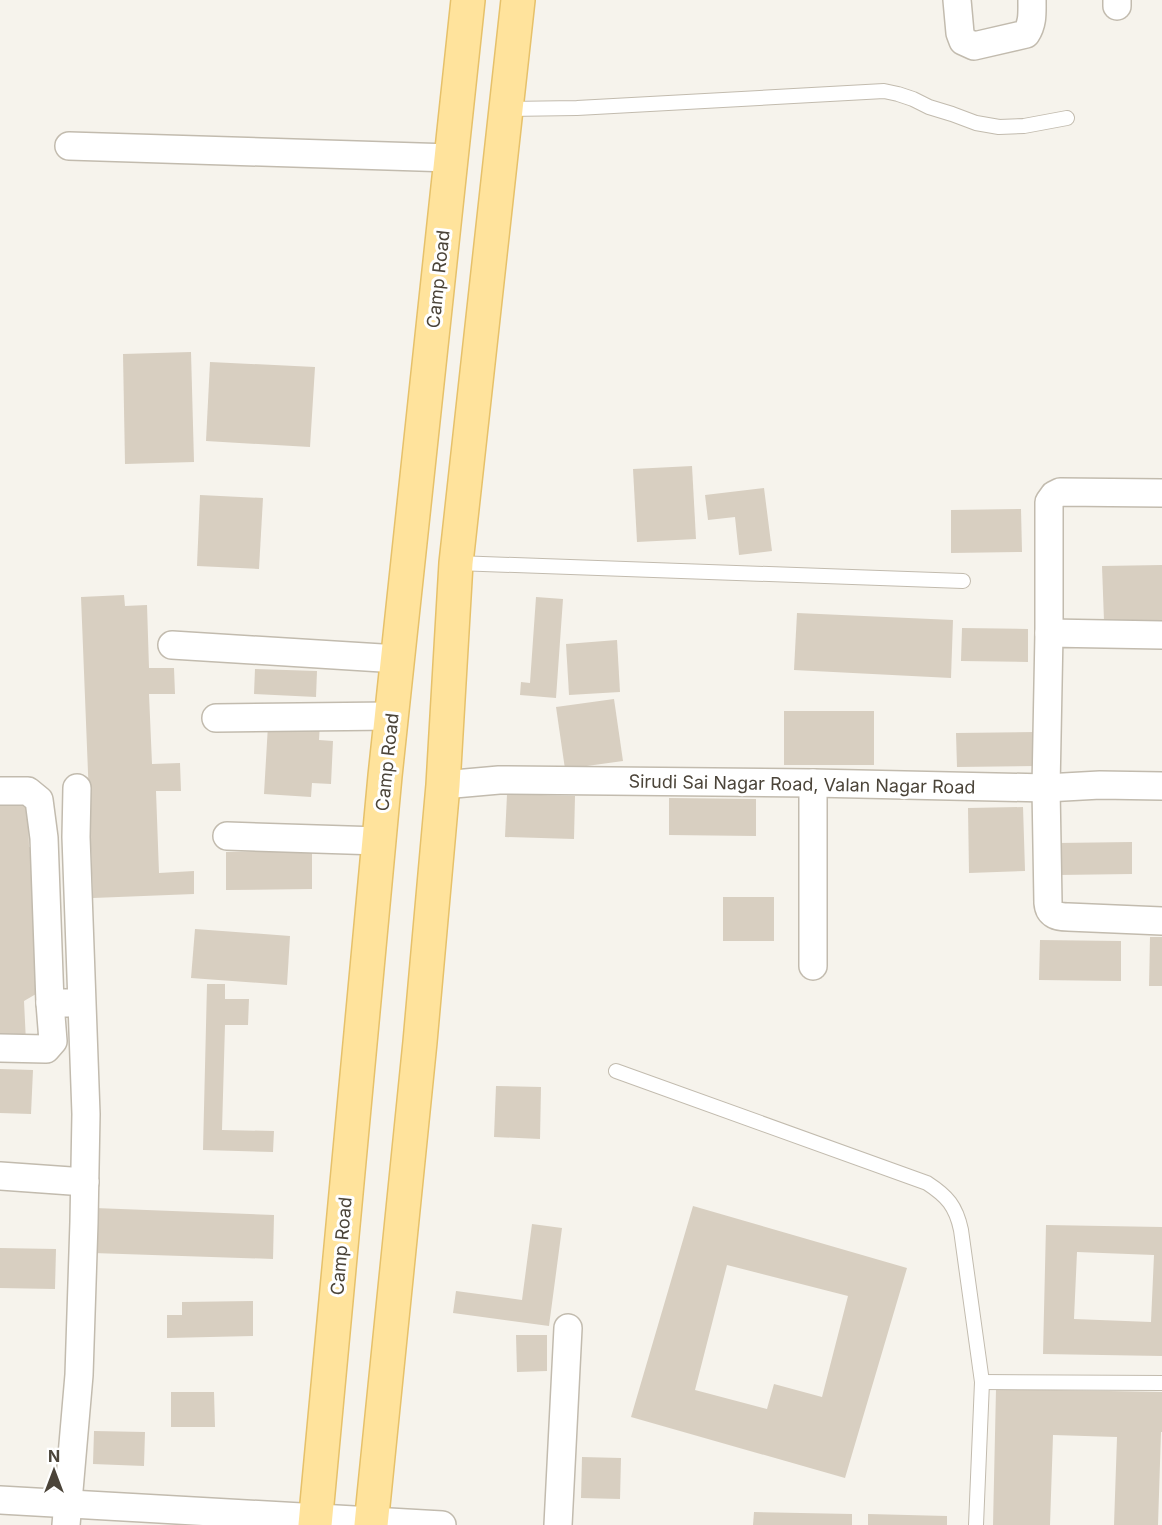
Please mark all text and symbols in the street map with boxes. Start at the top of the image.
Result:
street label: Camp Road [422,229,454,329]
street label: Camp Road [371,712,403,812]
street label: Sirudi Sai Nagar Road, Valan Nagar Road [628,770,976,798]
street label: Camp Road [326,1196,356,1296]
north arrow [24,1441,84,1501]
text: N [48,1446,60,1466]

